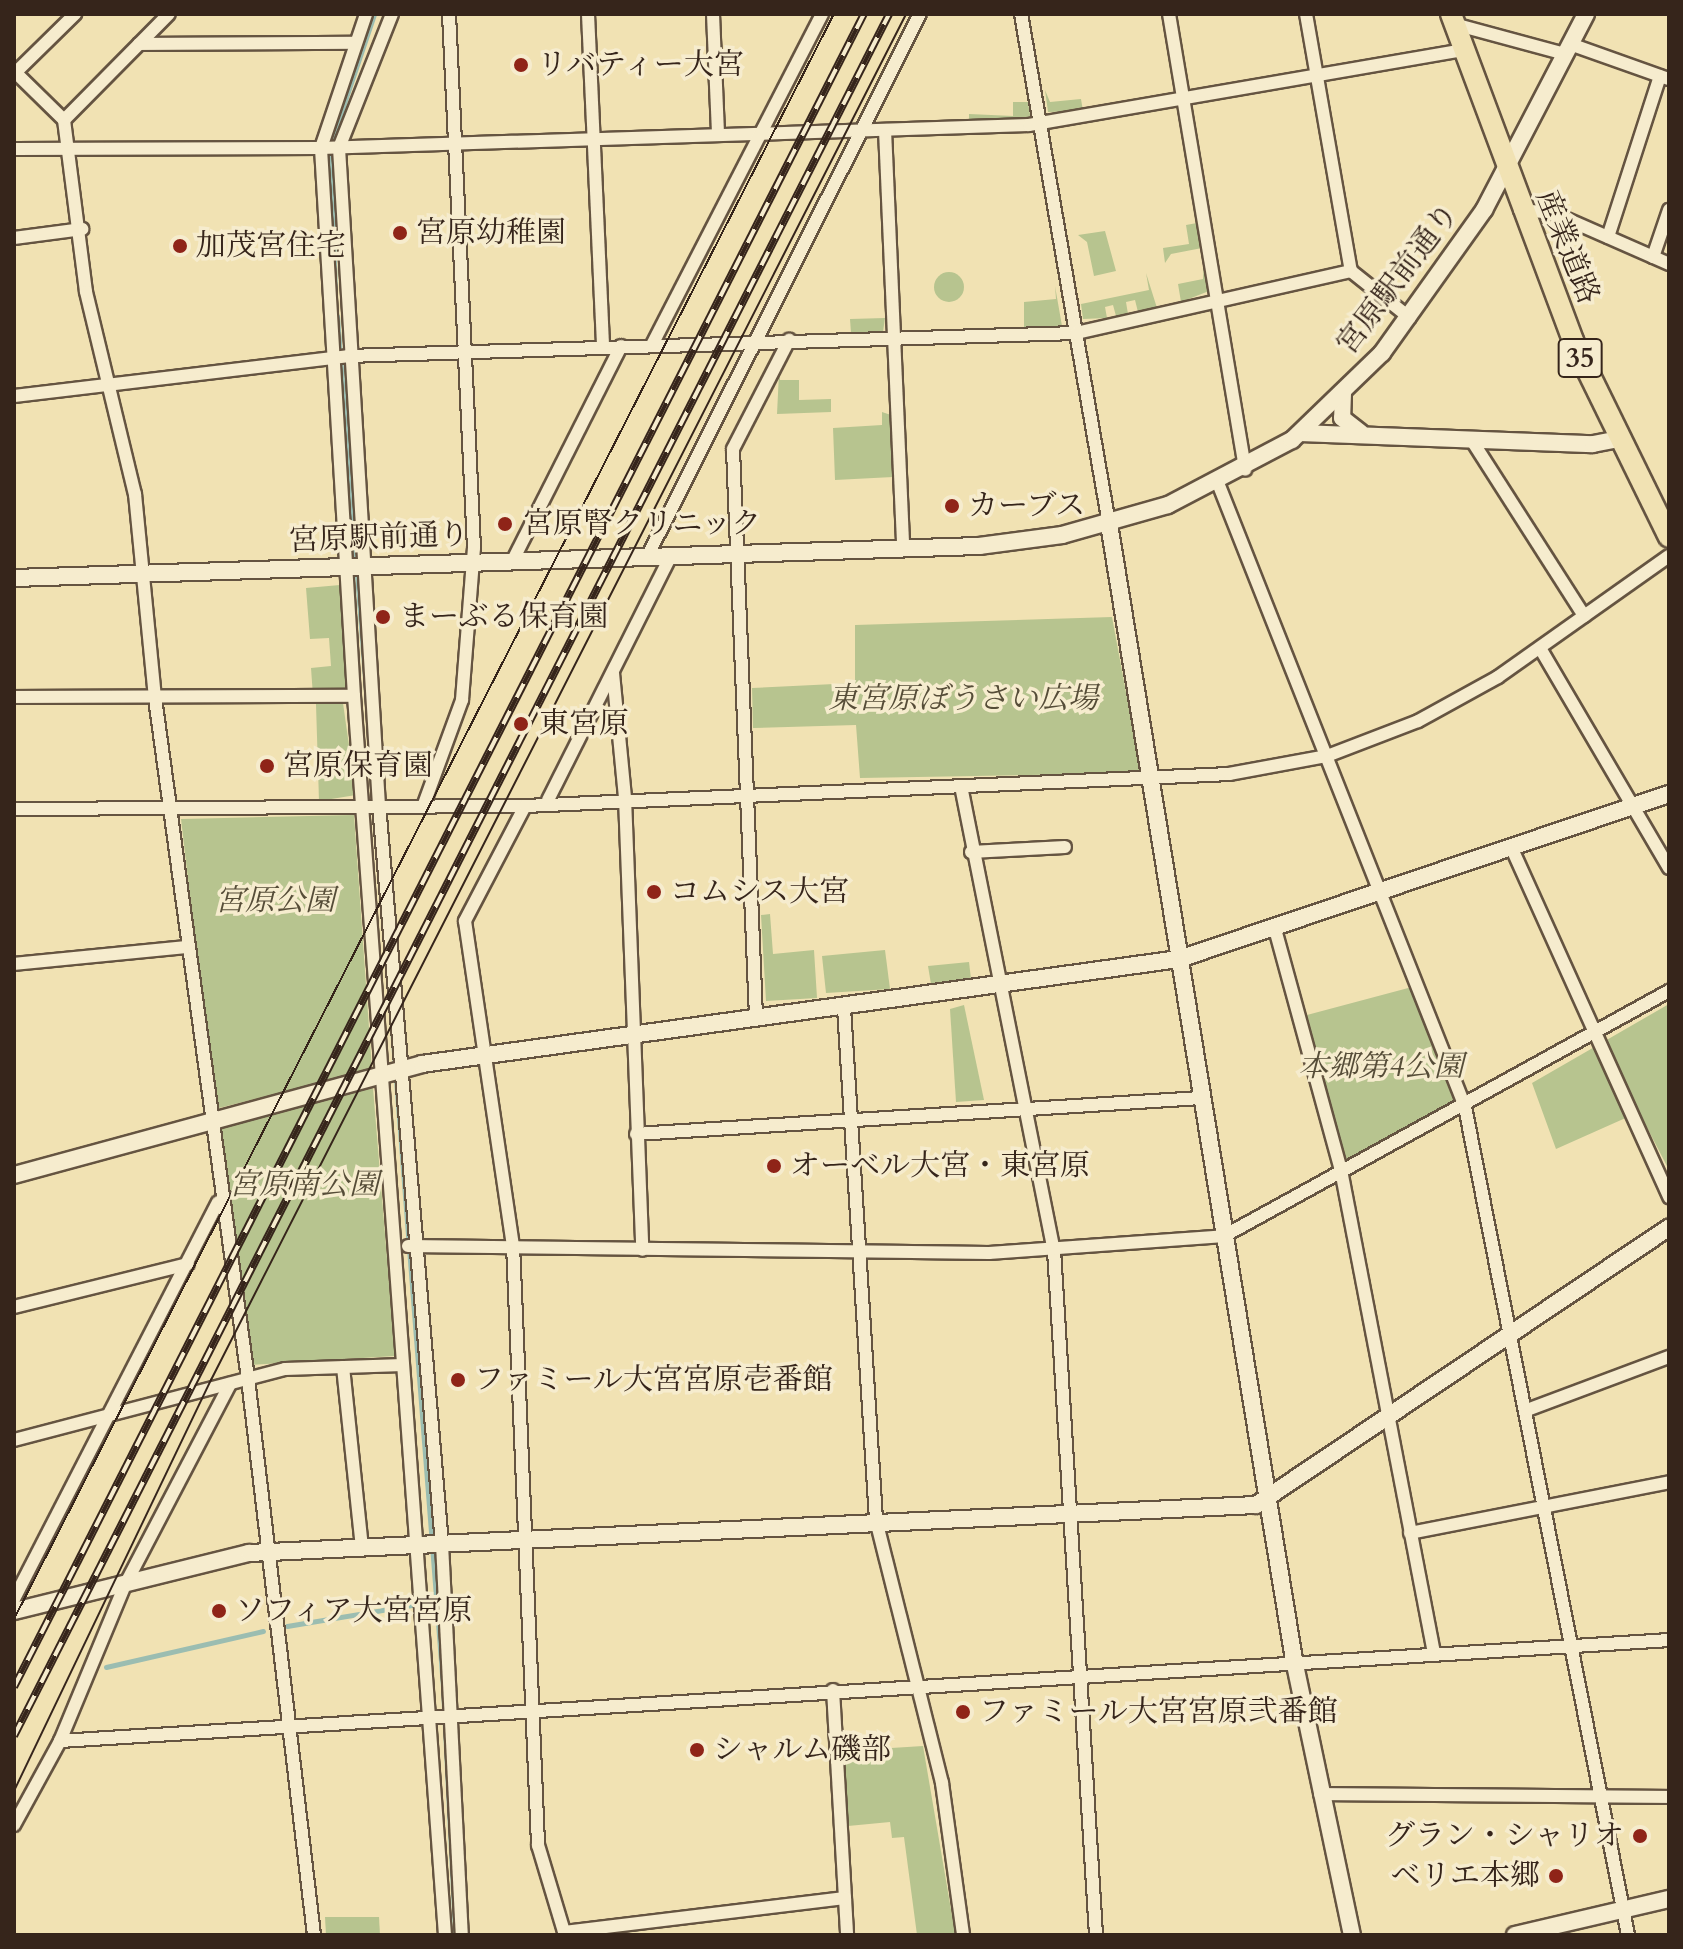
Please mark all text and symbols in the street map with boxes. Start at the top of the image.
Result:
place label: リバティー大宮 [537,47,747,83]
marker: リバティー大宮 [512,56,530,74]
street label: 産業道路 [1528,185,1606,309]
street label: 宮原駅前通り [1329,196,1467,362]
place label: 宮原幼稚園 [416,215,566,251]
marker: 宮原幼稚園 [391,224,409,242]
place label: 加茂宮住宅 [196,228,346,264]
marker: 加茂宮住宅 [171,237,189,255]
road number: 35 [1556,334,1604,382]
place label: カーブス [968,488,1088,524]
marker: カーブス [943,497,961,515]
place label: 宮原腎クリニック [523,506,763,542]
marker: 宮原腎クリニック [494,513,516,535]
street label: 宮原駅前通り [288,517,470,559]
place label: まーぶる保育園 [399,599,609,635]
marker: まーぶる保育園 [374,608,392,626]
park label: 東宮原ぼうさい広場 [828,681,1098,717]
place label: 東宮原 [539,706,629,742]
marker: 東宮原 [510,713,532,735]
place label: 宮原保育園 [283,748,433,784]
marker: 宮原保育園 [258,757,276,775]
place label: コムシス大宮 [670,874,850,910]
park label: 宮原公園 [215,883,335,919]
marker: コムシス大宮 [645,883,663,901]
park label: 本郷第4公園 [1298,1049,1464,1085]
place label: オーベル大宮・東宮原 [790,1148,1090,1184]
marker: オーベル大宮・東宮原 [765,1157,783,1175]
park label: 宮原南公園 [229,1167,379,1203]
place label: ファミール大宮宮原壱番館 [474,1362,834,1398]
marker: ファミール大宮宮原壱番館 [449,1371,467,1389]
place label: ソフィア大宮宮原 [235,1593,475,1629]
marker: ソフィア大宮宮原 [210,1602,228,1620]
place label: ファミール大宮宮原弐番館 [979,1694,1339,1730]
marker: ファミール大宮宮原弐番館 [954,1703,972,1721]
place label: シャルム磯部 [713,1732,893,1768]
marker: シャルム磯部 [688,1741,706,1759]
place label: グラン・シャリオ [1384,1818,1624,1854]
marker: グラン・シャリオ [1631,1827,1649,1845]
place label: ベリエ本郷 [1390,1858,1540,1894]
marker: ベリエ本郷 [1547,1867,1565,1885]

